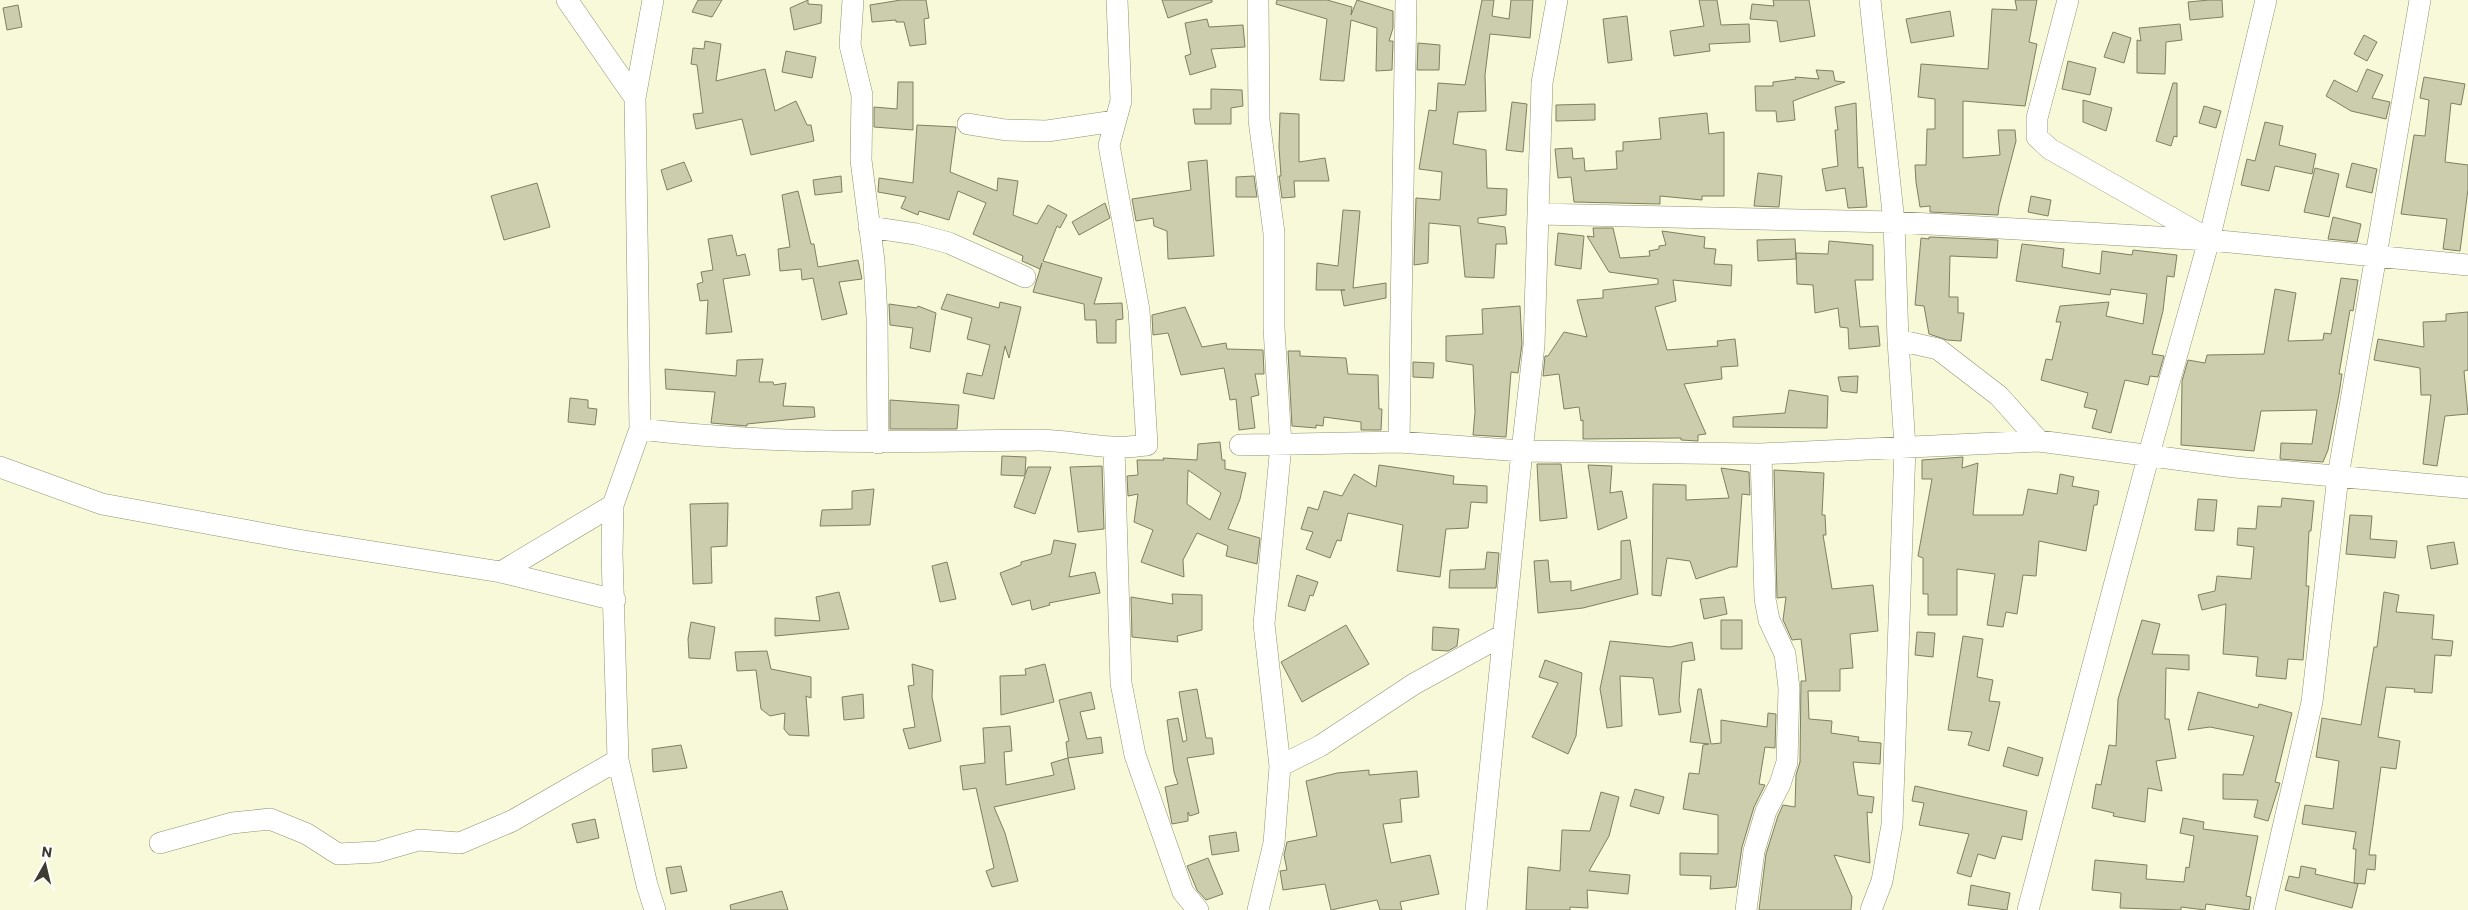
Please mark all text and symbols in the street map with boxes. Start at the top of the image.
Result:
north arrow [20,840,70,890]
text: N [40,842,53,861]

